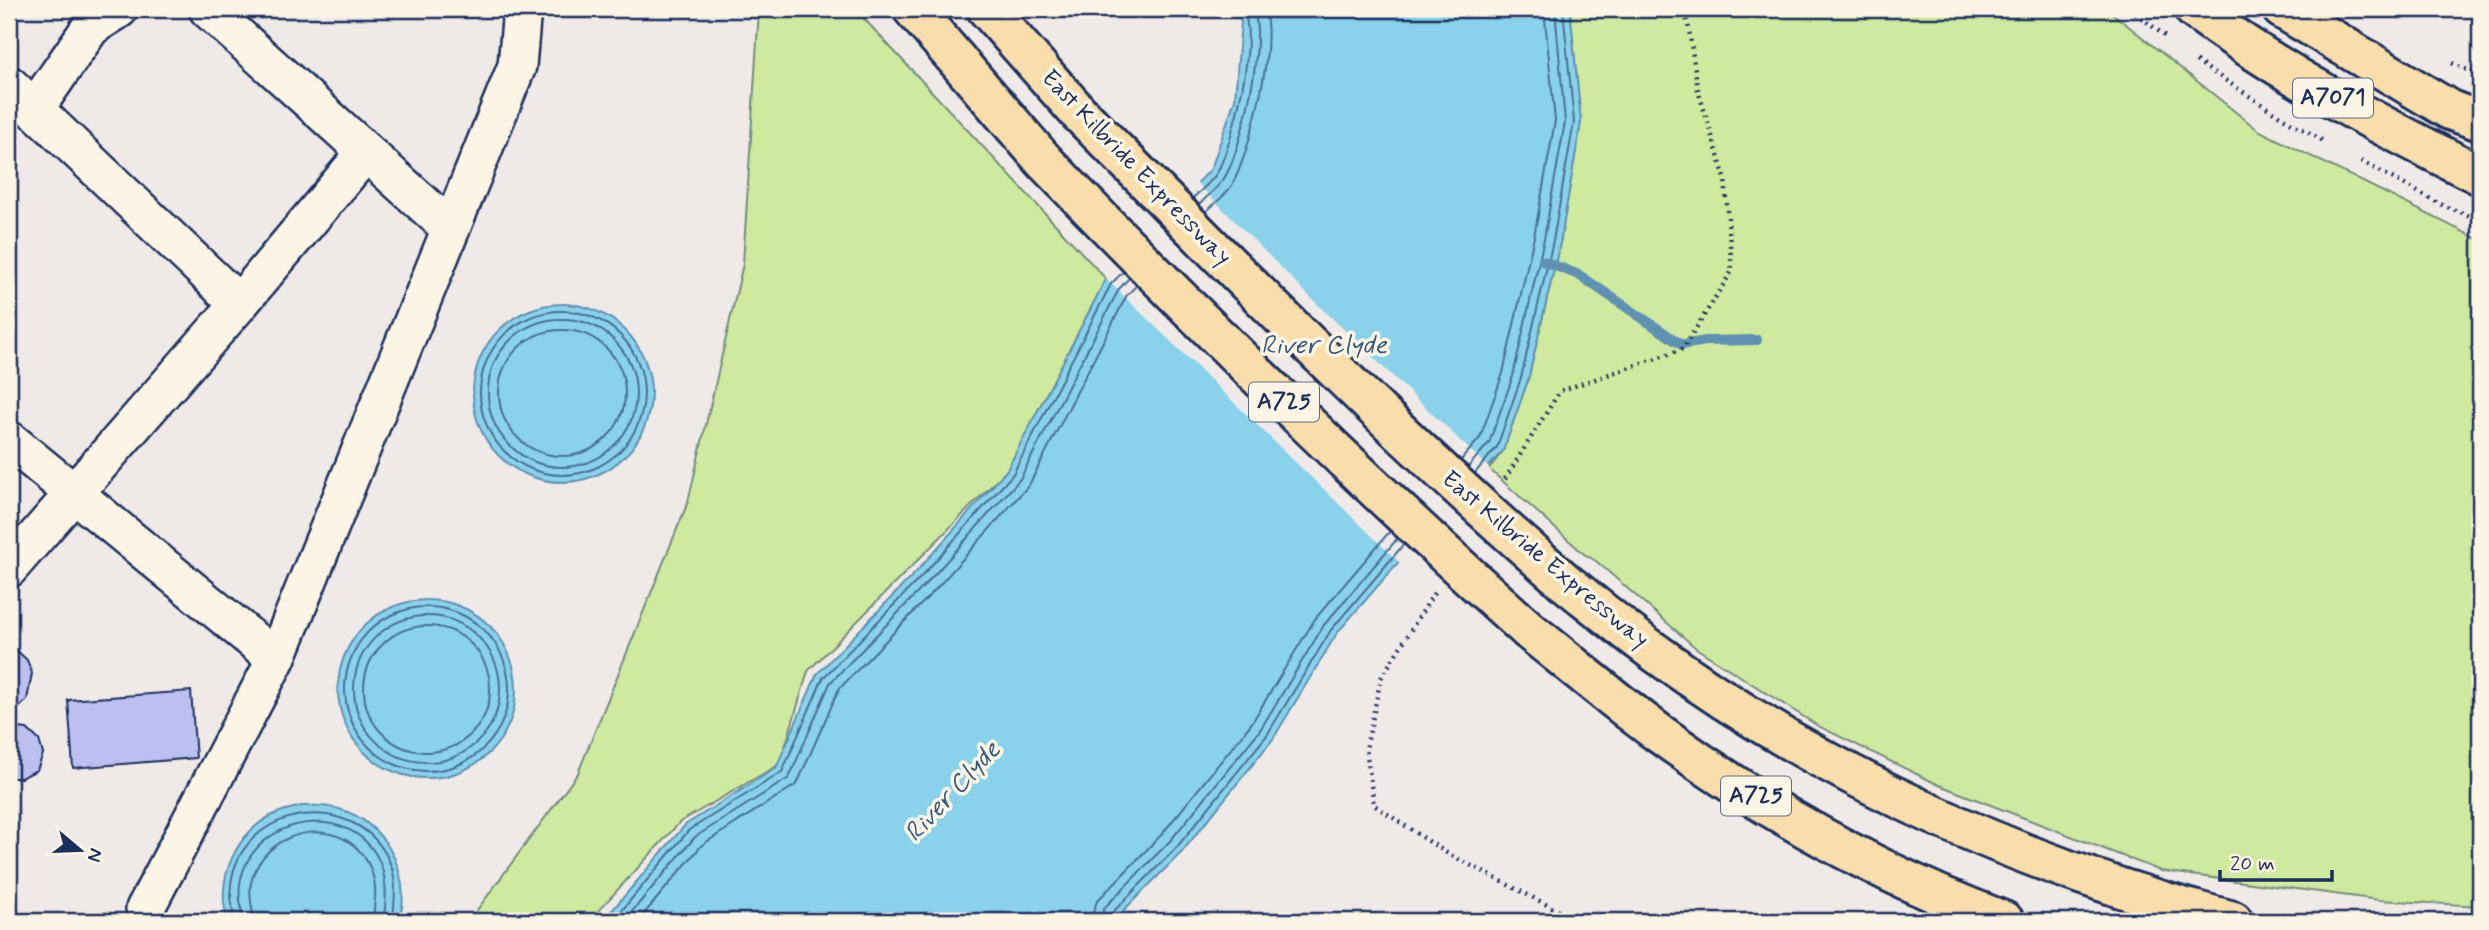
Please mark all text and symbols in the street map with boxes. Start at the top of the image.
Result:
street label: East Kilbride Expressway [1034,63,1238,273]
road number: A7071 [2293,78,2373,118]
water label: River Clyde [1261,329,1388,363]
road number: A725 [1249,382,1319,422]
street label: East Kilbride Expressway [1435,464,1655,656]
water label: River Clyde [898,733,1009,850]
road number: A725 [1721,776,1791,816]
north arrow [46,814,116,884]
scale bar [2220,839,2332,883]
text: N [81,845,109,865]
text: 20 m [2230,850,2275,878]

